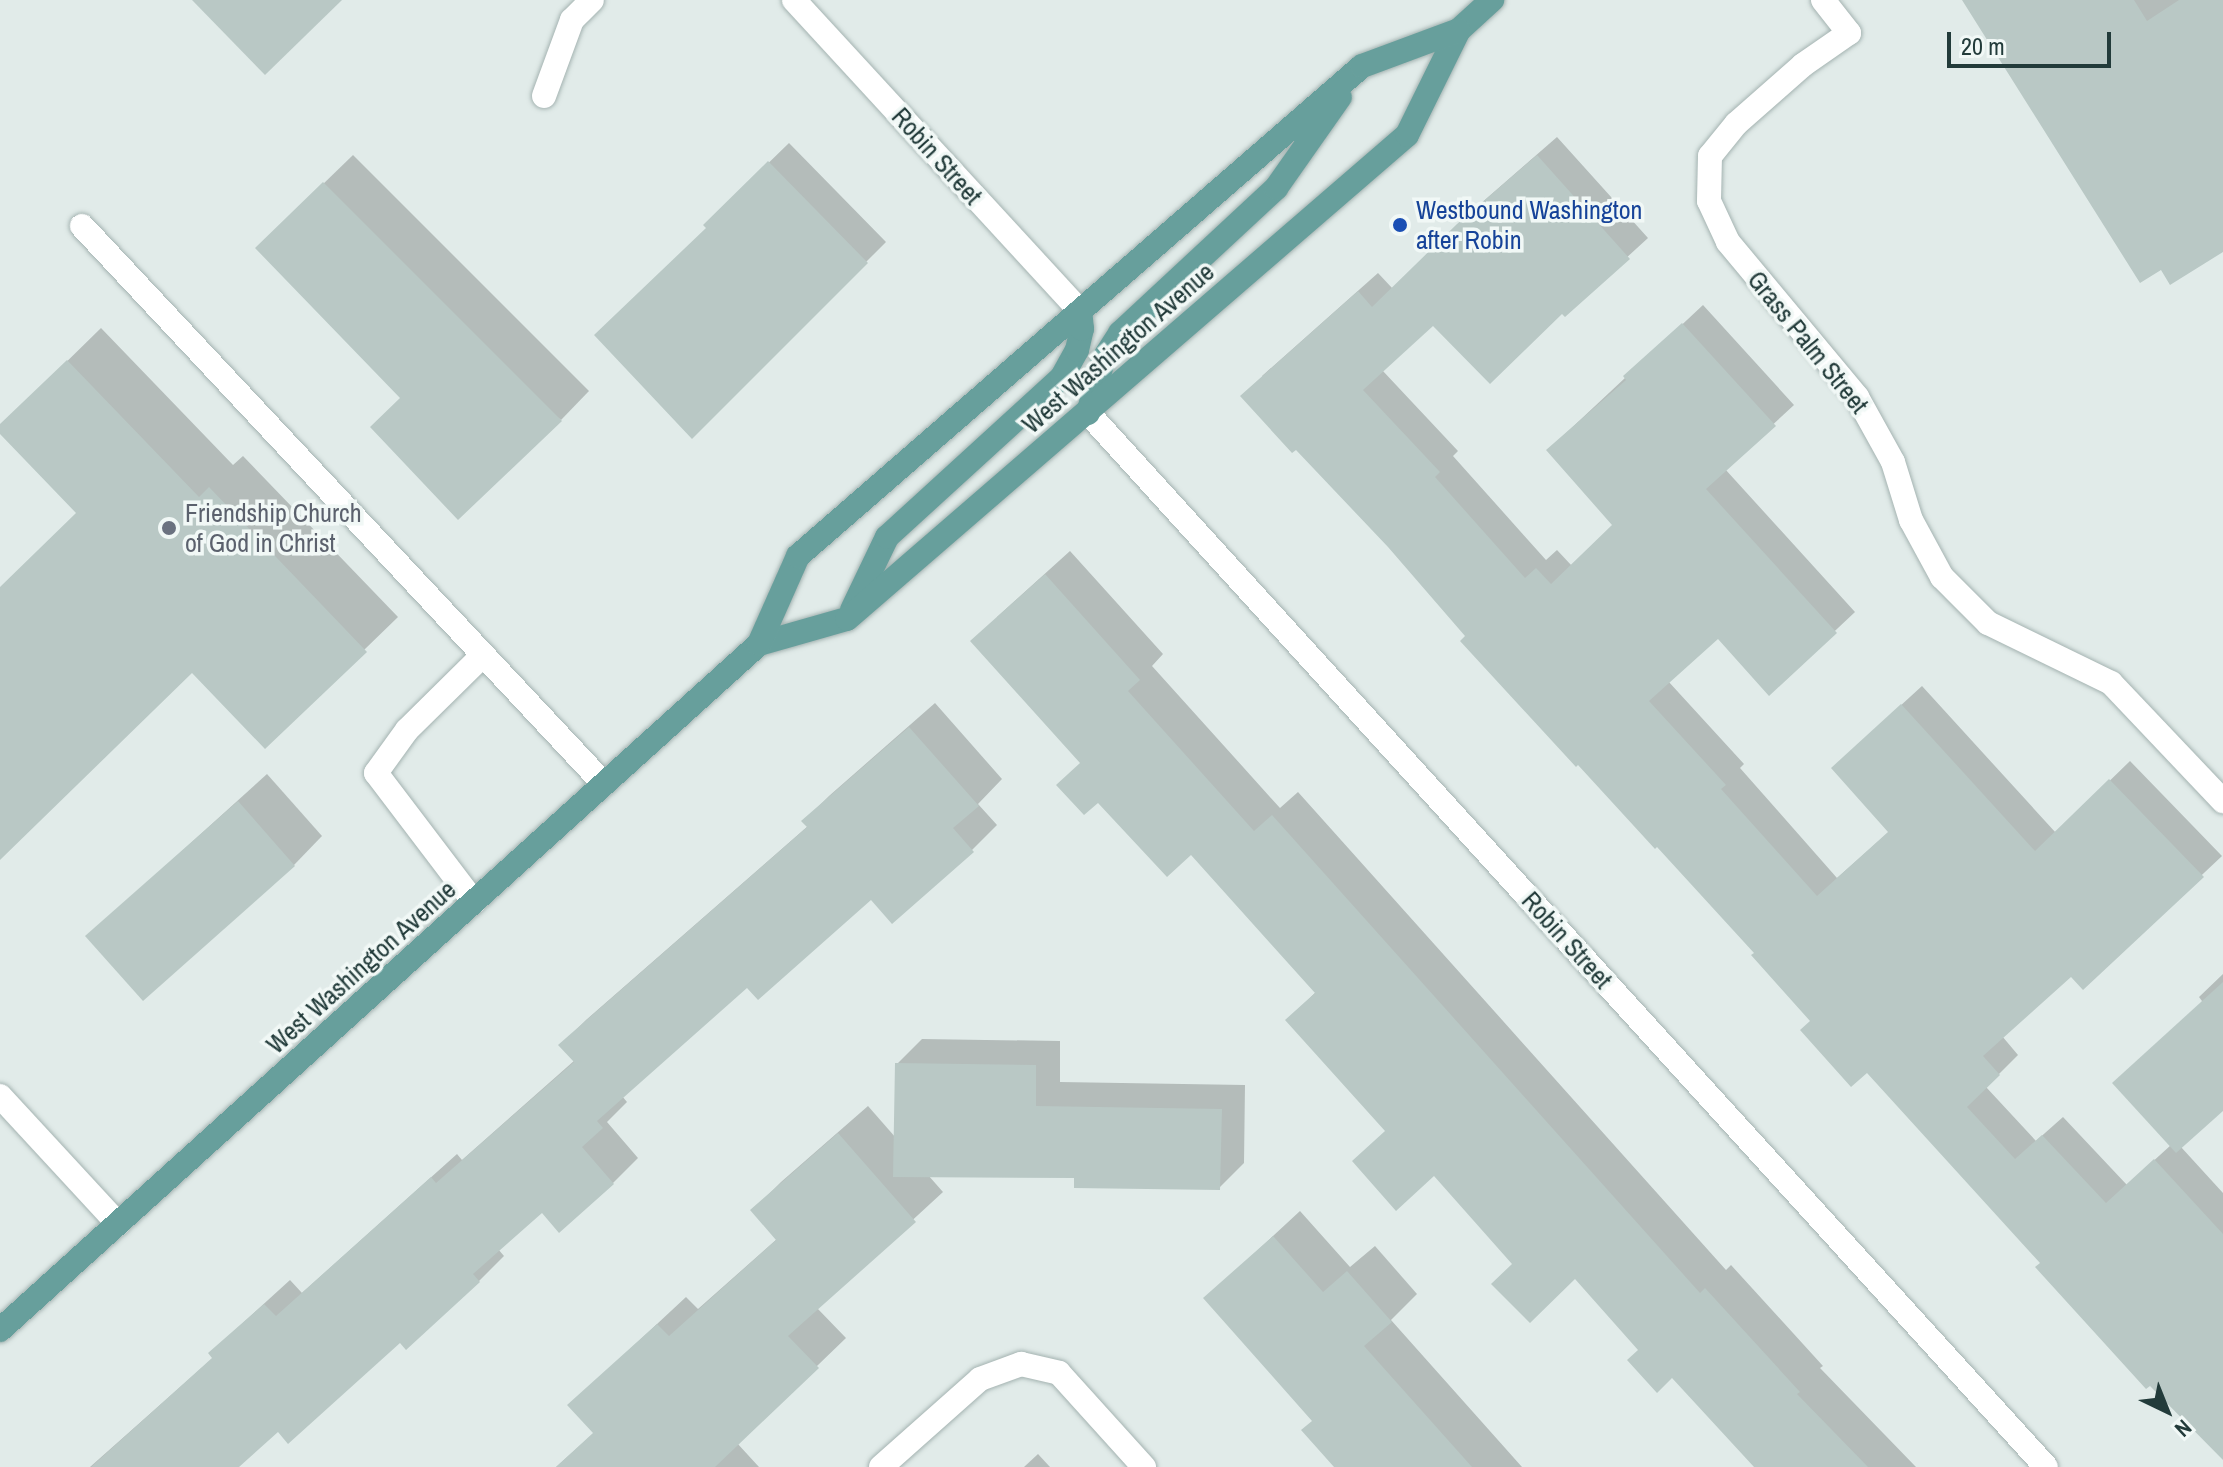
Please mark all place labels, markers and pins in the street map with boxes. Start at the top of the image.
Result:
place label: Westbound Washington after Robin [1416,194,1642,256]
marker: Westbound Washington after Robin [1391,216,1409,234]
place label: Friendship Church of God in Christ [185,497,362,558]
marker: Friendship Church of God in Christ [160,519,178,537]

